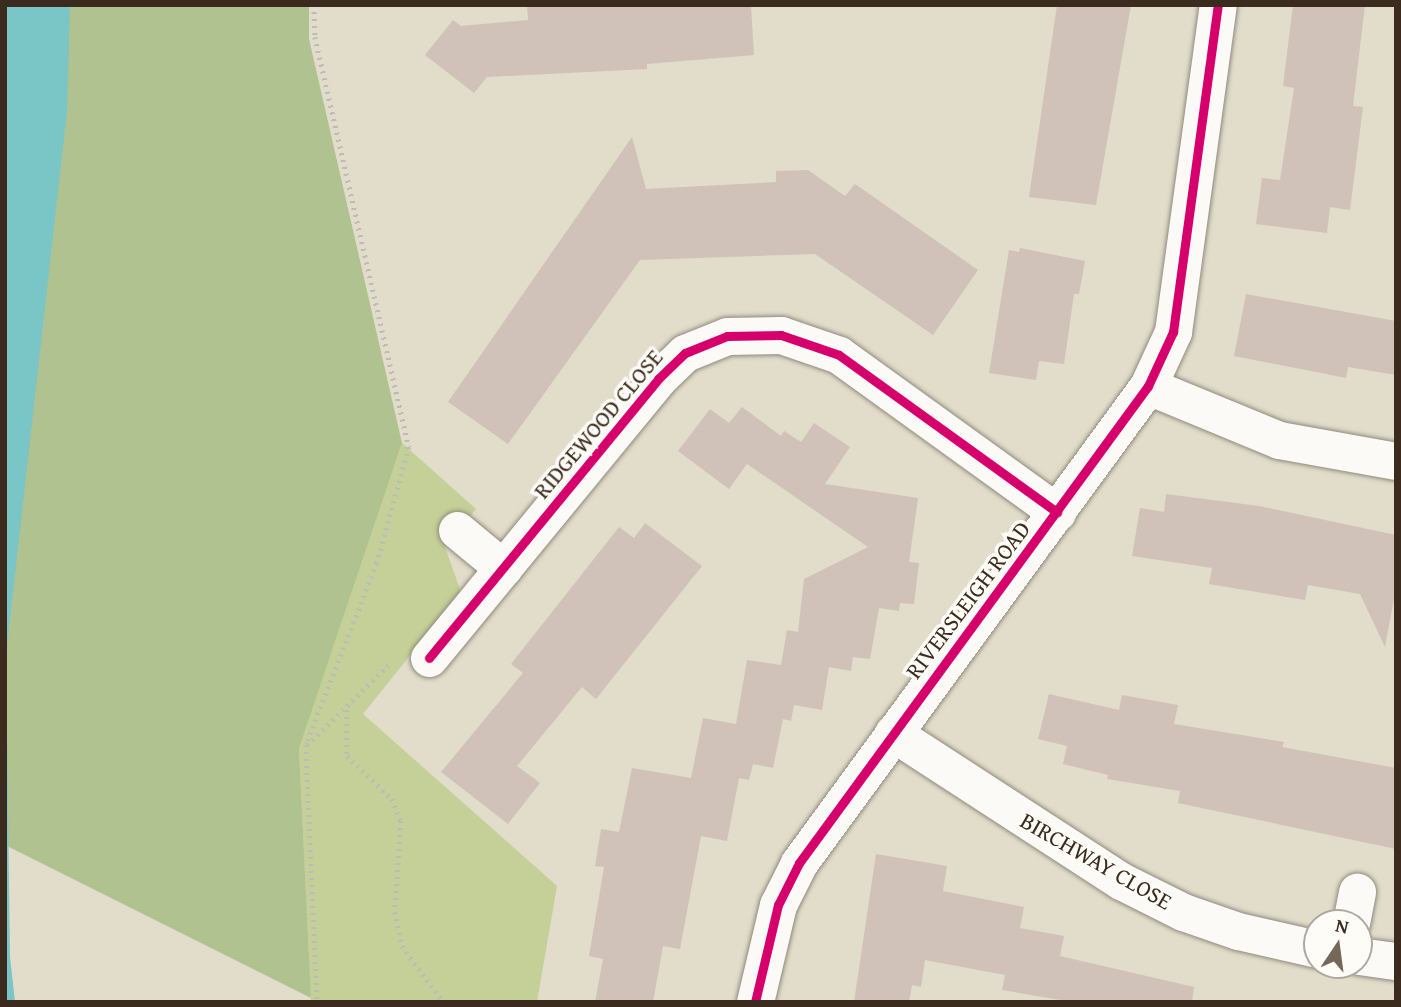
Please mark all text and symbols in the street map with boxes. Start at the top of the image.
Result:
street label: RIDGEWOOD CLOSE [528,344,668,504]
street label: RIVERSLEIGH ROAD [900,516,1036,684]
street label: BIRCHWAY CLOSE [1015,806,1177,916]
north arrow [1303,909,1373,979]
text: N [1333,910,1352,941]

